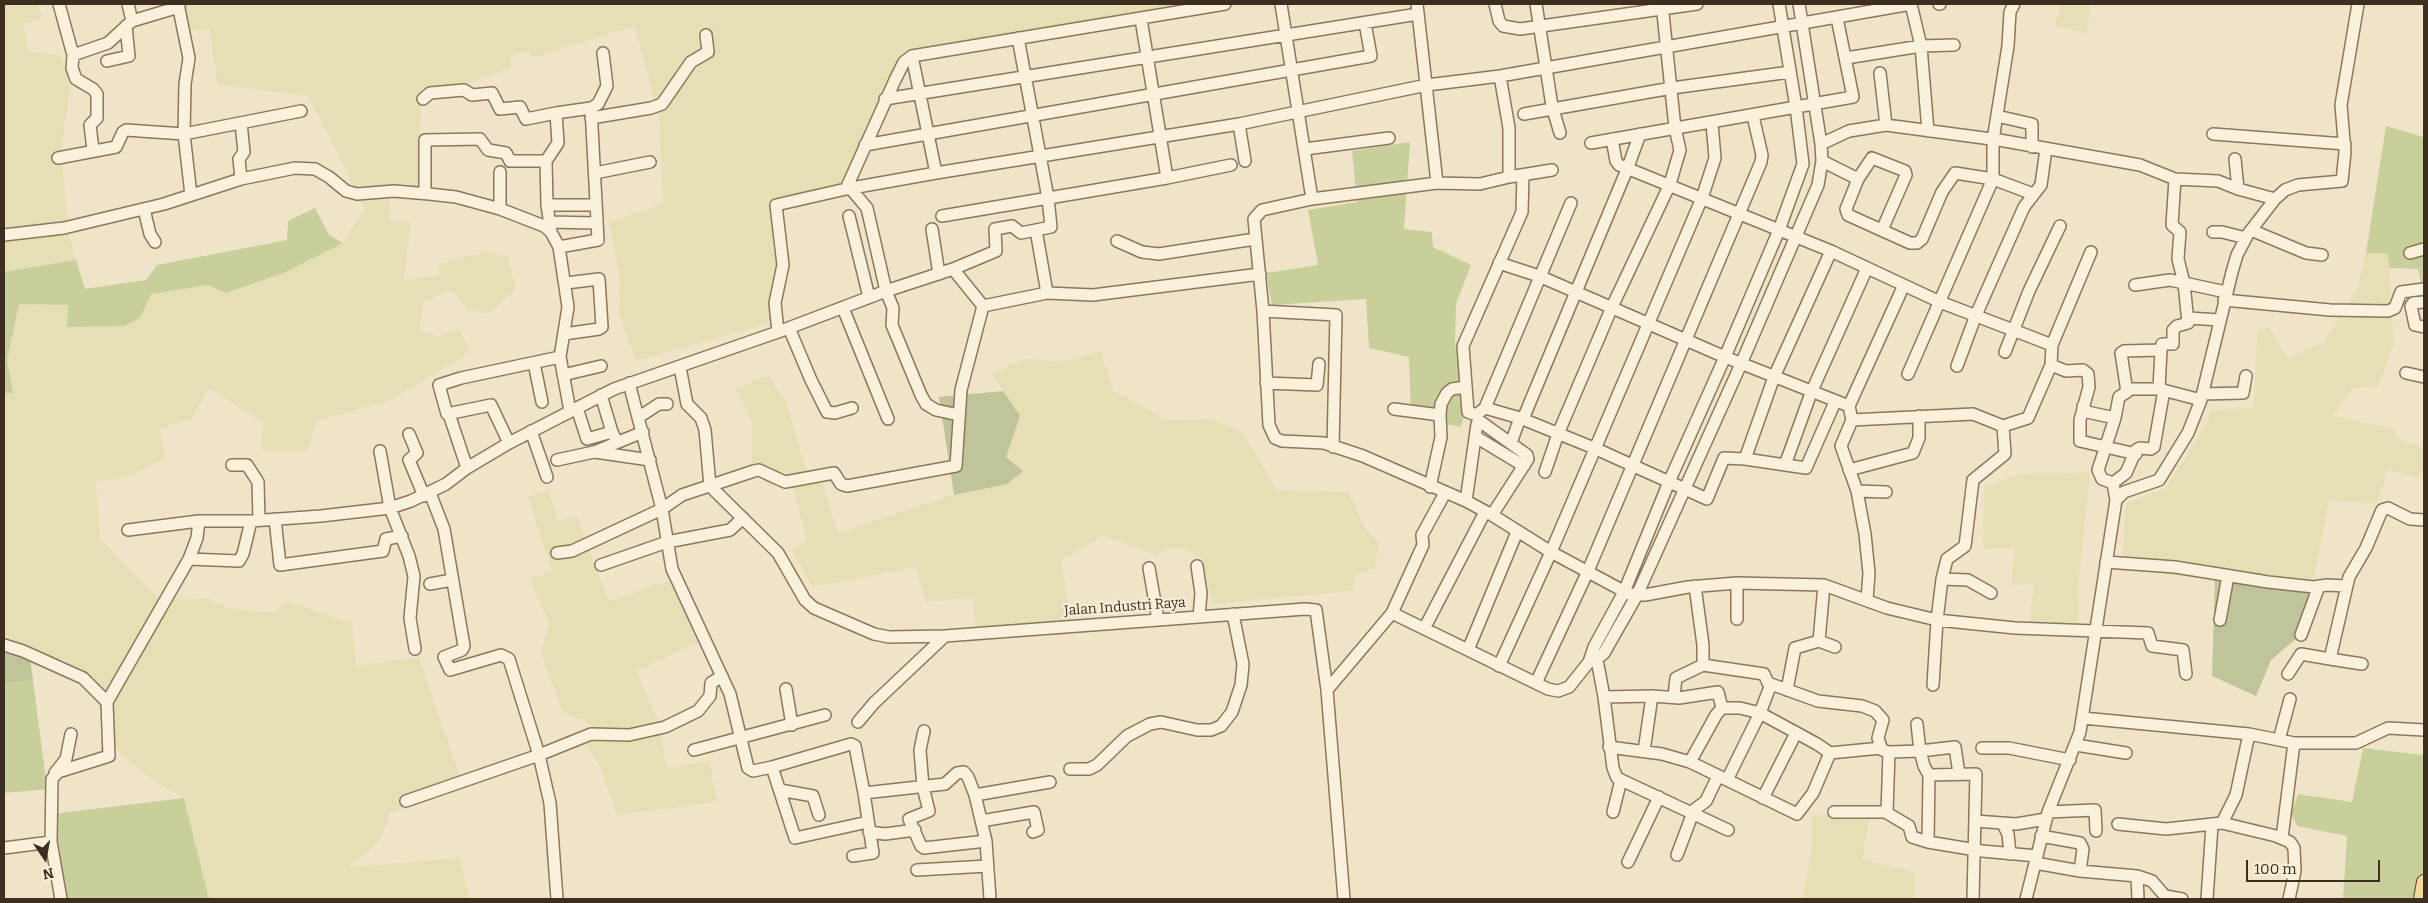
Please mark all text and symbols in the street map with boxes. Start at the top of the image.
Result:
street label: Jalan Industri Raya [1064,594,1186,620]
north arrow [20,833,70,883]
scale bar [2248,850,2382,882]
text: 100 m [2254,860,2297,878]
text: N [41,864,55,883]

